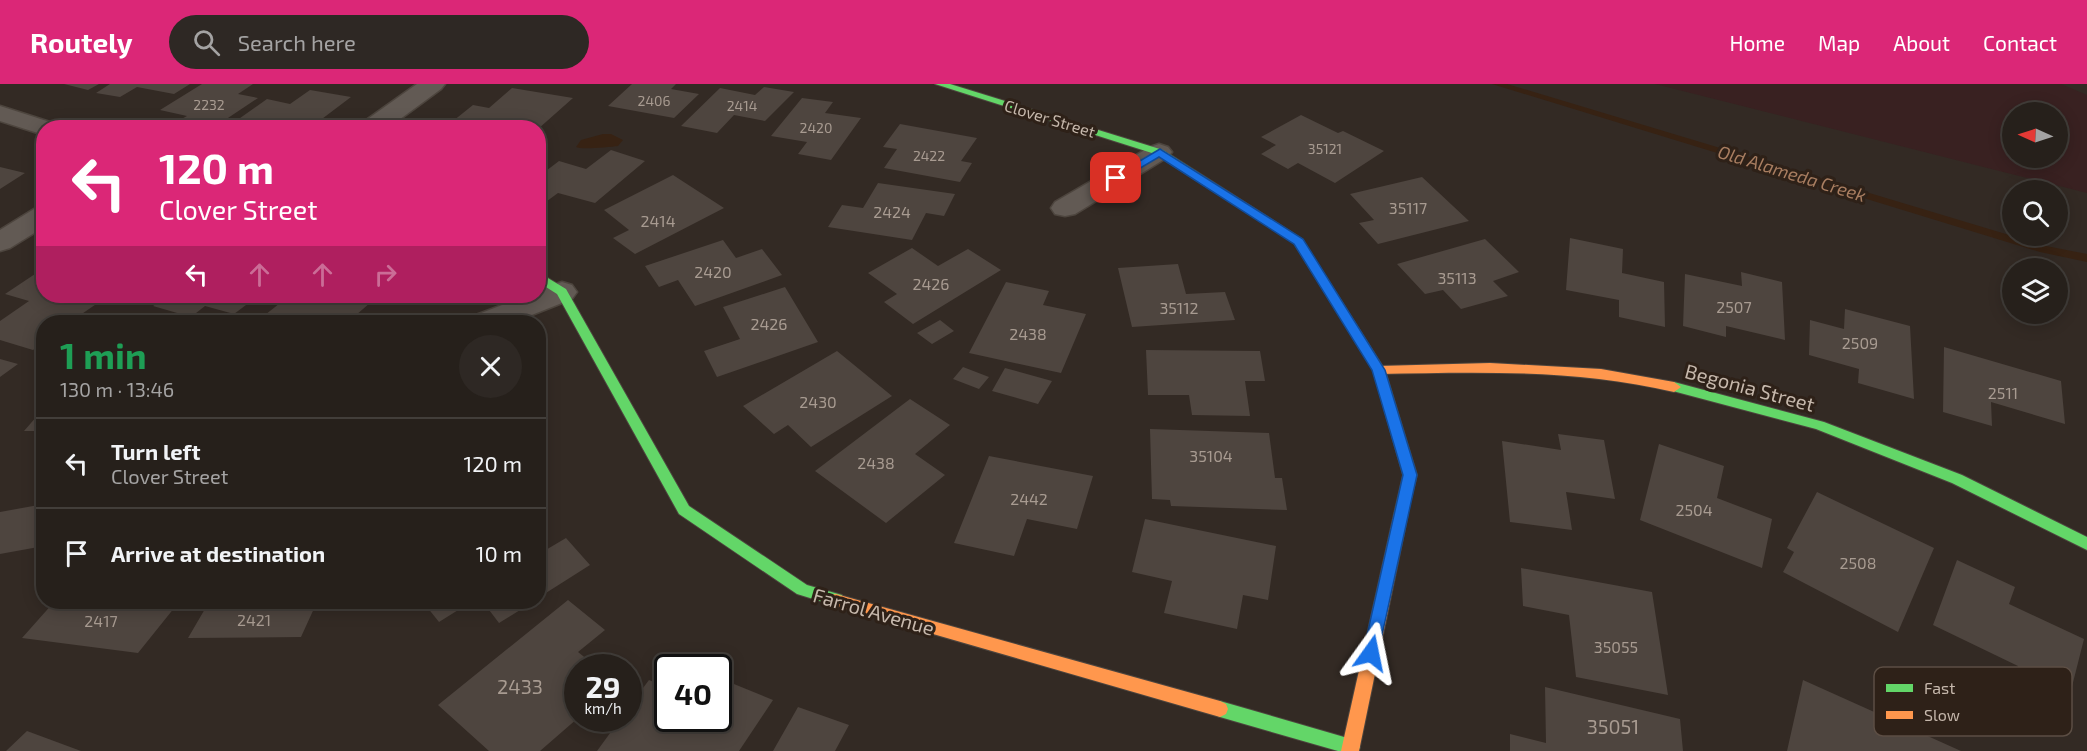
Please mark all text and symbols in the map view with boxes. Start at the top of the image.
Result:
search box [169,15,589,69]
text: Routely [30,25,133,59]
icon: search [190,26,223,59]
text: Search here [238,29,356,55]
text: Home [1729,30,1785,55]
text: Map [1818,30,1860,55]
text: About [1893,30,1950,55]
text: Contact [1983,30,2057,55]
house number: 2406 [638,92,670,109]
street label: Clover Street [1002,95,1098,141]
house number: 2232 [193,96,225,113]
house number: 2414 [727,97,757,114]
north arrow [2002,102,2068,168]
map controls [2002,102,2068,324]
house number: 2420 [800,119,832,136]
house number: 35121 [1308,140,1342,157]
water label: Old Alameda Creek [1715,140,1869,206]
text: 120 m [159,142,274,192]
icon: left [60,144,138,222]
house number: 2422 [913,147,945,164]
pin [1090,152,1141,203]
icon: arrive [1099,161,1132,194]
button: search [2002,180,2068,246]
text: Clover Street [159,193,318,225]
house number: 35117 [1389,198,1427,217]
house number: 2424 [873,202,911,221]
house number: 2414 [640,211,676,230]
icon: left [180,258,213,291]
icon: ahead [243,258,276,291]
icon: ahead [306,258,339,291]
icon: right [369,258,402,291]
button: layers [2002,258,2068,324]
house number: 2420 [694,262,732,281]
house number: 35113 [1437,268,1477,287]
house number: 2426 [913,274,949,293]
house number: 2507 [1716,297,1752,316]
house number: 35112 [1159,298,1199,317]
house number: 2426 [751,314,787,333]
house number: 2438 [1009,324,1047,343]
text: 1 min [60,333,147,376]
house number: 2509 [1842,333,1878,352]
button: close [459,335,522,398]
street label: Begonia Street [1683,358,1818,416]
text: 130 m · 13:46 [60,377,174,401]
house number: 2511 [1988,383,2018,402]
house number: 2430 [799,392,837,411]
text: Turn left [111,438,200,464]
house number: 35104 [1189,446,1233,465]
icon: left [60,447,93,480]
text: 120 m [463,450,522,476]
house number: 2438 [857,453,895,472]
text: Clover Street [111,464,228,488]
house number: 2442 [1010,489,1048,508]
house number: 2504 [1675,500,1713,519]
icon: arrive [60,537,93,570]
text: Arrive at destination [111,540,325,566]
text: 10 m [476,540,522,566]
house number: 2508 [1840,553,1876,572]
street label: Farrol Avenue [811,582,937,640]
house number: 2421 [237,610,271,629]
house number: 2417 [84,611,118,630]
position arrow [1339,621,1403,685]
house number: 35055 [1594,637,1638,656]
speed limit sign: 40 [654,654,732,732]
legend [1874,667,2072,736]
text: 29 [585,668,621,704]
house number: 2433 [497,674,543,698]
text: Fast [1924,678,1955,697]
text: km/h [584,699,622,717]
text: Slow [1924,705,1960,724]
house number: 35051 [1587,714,1639,738]

